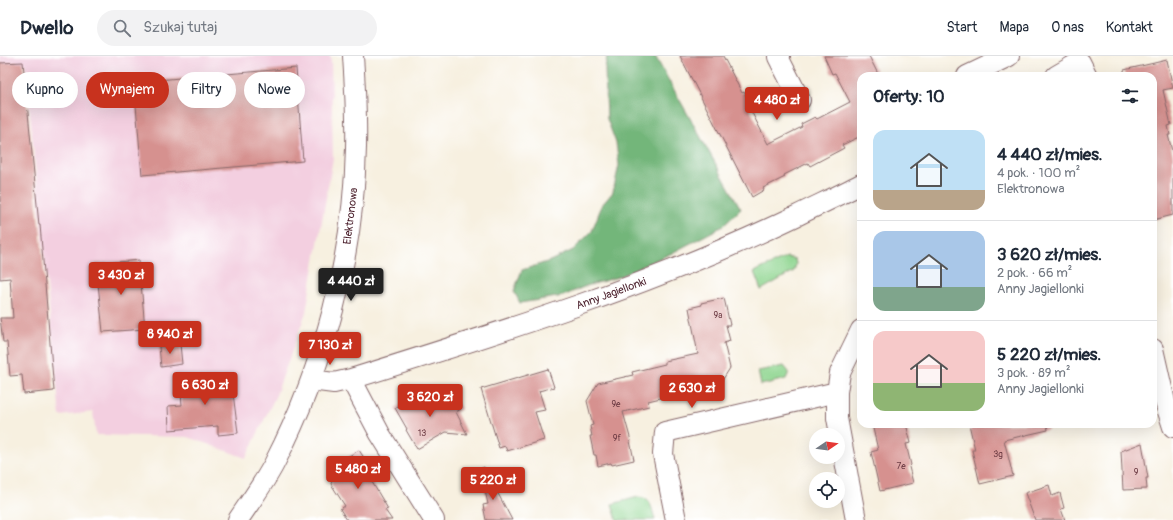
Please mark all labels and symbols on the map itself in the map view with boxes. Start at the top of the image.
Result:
pin: 4 480 zł [736,87,818,121]
street label: Elektronowa [341,187,360,245]
pin: 3 430 zł [80,262,162,296]
pin: 4 440 zł [310,268,392,302]
street label: Anny Jagiellonki [574,275,648,312]
house number: 9a [714,310,722,321]
pin: 8 940 zł [129,321,211,355]
pin: 7 130 zł [289,332,371,366]
pin: 6 630 zł [164,372,246,406]
pin: 2 630 zł [651,375,733,409]
pin: 3 620 zł [389,384,471,418]
house number: 9e [611,399,621,410]
house number: 13 [418,428,426,439]
north arrow [809,428,845,464]
house number: 9f [613,433,621,444]
house number: 3g [993,449,1003,460]
pin: 5 480 zł [317,456,399,490]
house number: 7e [896,461,906,472]
pin: 5 220 zł [452,467,534,501]
house number: 9 [1134,467,1139,478]

